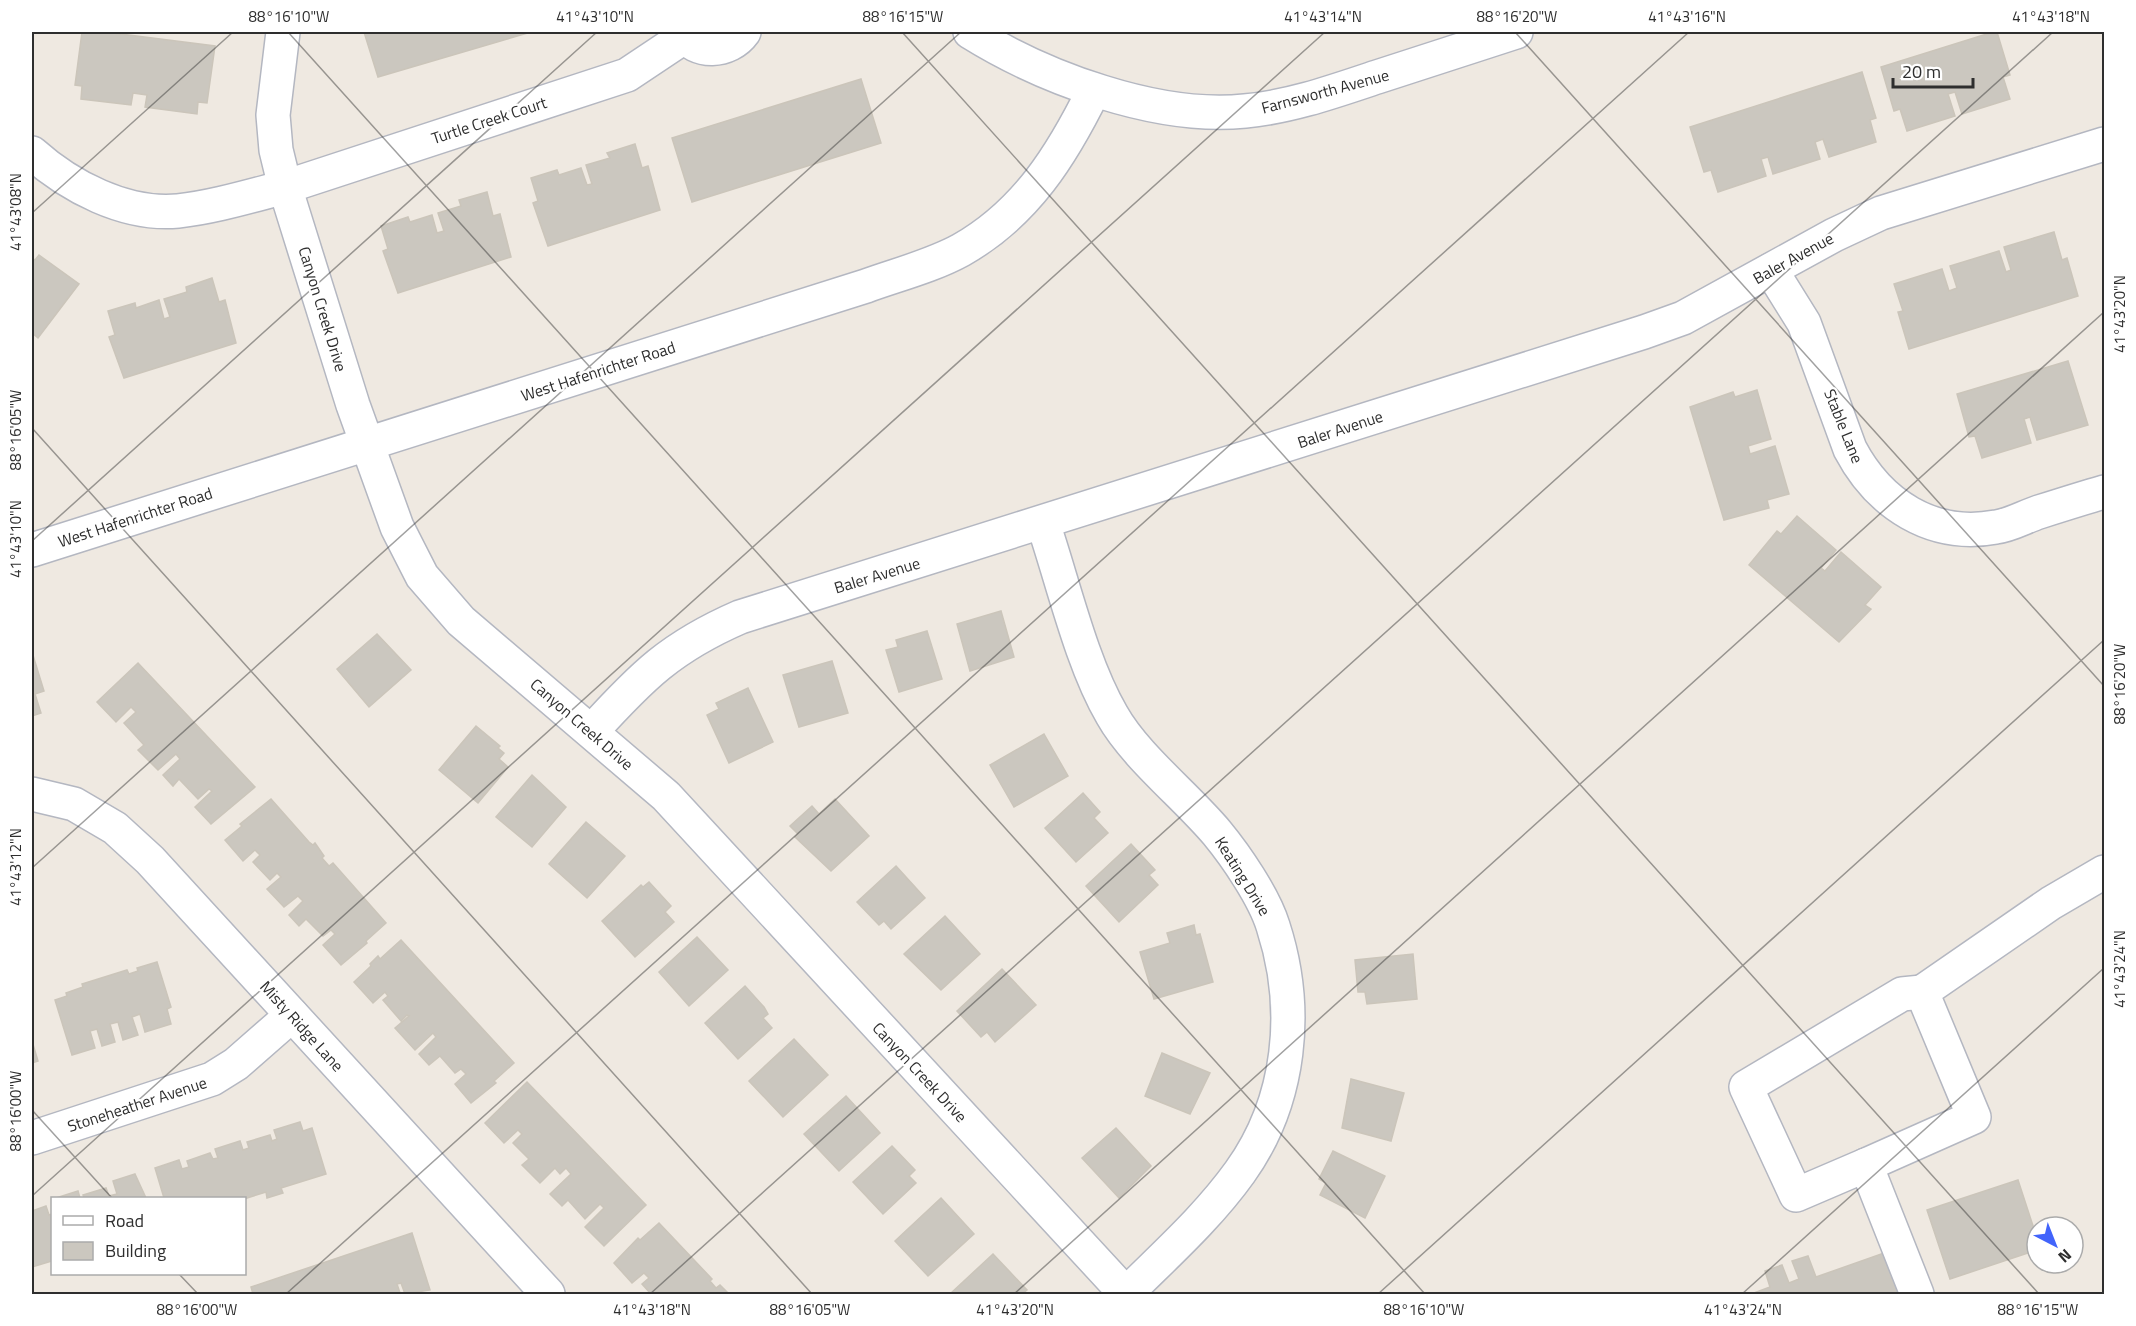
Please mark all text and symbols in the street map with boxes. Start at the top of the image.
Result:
text: 88°16'10"W [249,5,329,28]
text: 41°43'10"N [556,5,634,28]
text: 88°16'15"W [863,5,943,28]
text: 41°43'14"N [1284,5,1362,28]
text: 88°16'20"W [1477,5,1557,28]
text: 41°43'16"N [1648,5,1726,28]
text: 41°43'18"N [2012,5,2090,28]
scale bar [1893,51,1972,89]
text: 20 m [1902,58,1941,85]
street label: Farnsworth Avenue [1258,62,1392,120]
street label: Turtle Creek Court [428,90,550,150]
text: 41°43'08"N [4,173,27,251]
street label: Baler Avenue [1748,226,1838,290]
street label: Canyon Creek Drive [293,243,353,375]
text: 41°43'20"N [2108,275,2131,353]
street label: West Hafenrichter Road [518,335,678,407]
street label: Stable Lane [1818,385,1870,467]
text: 88°16'05"W [4,390,27,470]
street label: Baler Avenue [1294,404,1386,454]
street label: West Hafenrichter Road [55,481,215,553]
text: 41°43'10"N [4,500,27,578]
street label: Baler Avenue [831,551,923,599]
text: 88°16'20"W [2108,644,2131,724]
street label: Canyon Creek Drive [525,672,639,776]
text: 41°43'12"N [4,828,27,906]
street label: Keating Drive [1209,832,1277,920]
text: 41°43'24"N [2108,930,2131,1008]
street label: Misty Ridge Lane [255,975,349,1077]
street label: Canyon Creek Drive [867,1016,973,1128]
street label: Stoneheather Avenue [64,1070,210,1138]
text: 88°16'00"W [4,1071,27,1151]
legend [51,1197,246,1275]
text: Road [105,1207,144,1234]
north arrow [2025,1215,2085,1275]
text: Building [105,1237,166,1264]
text: N [2053,1244,2077,1269]
text: 88°16'00"W [157,1298,237,1321]
text: 41°43'18"N [613,1298,691,1321]
text: 88°16'05"W [770,1298,850,1321]
text: 41°43'20"N [976,1298,1054,1321]
text: 88°16'10"W [1384,1298,1464,1321]
text: 41°43'24"N [1704,1298,1782,1321]
text: 88°16'15"W [1998,1298,2078,1321]

